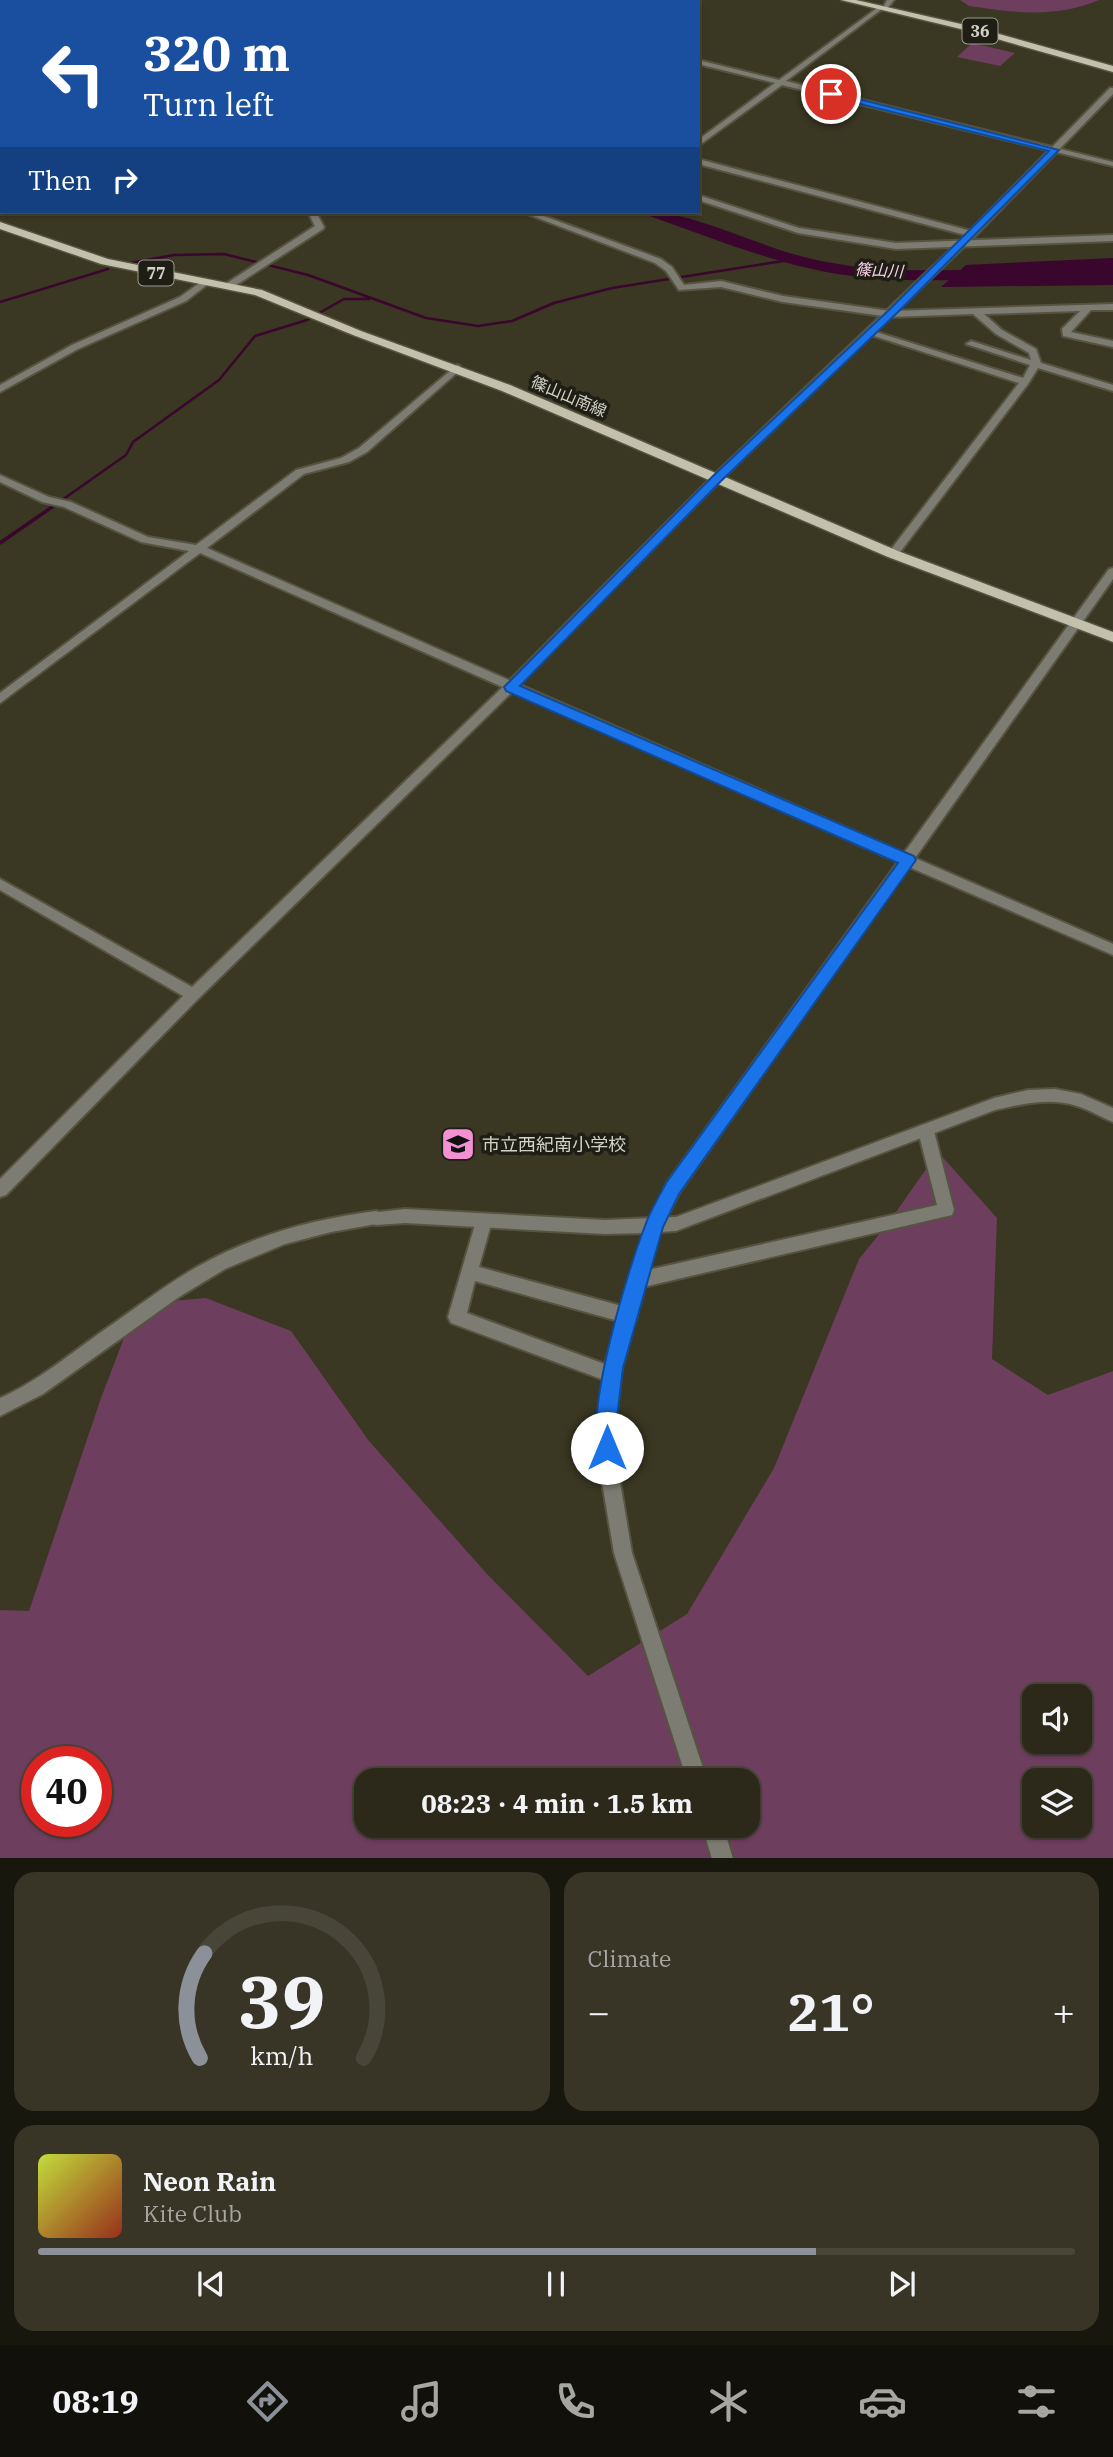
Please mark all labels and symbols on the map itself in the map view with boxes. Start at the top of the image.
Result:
road number: 36 [962,19,998,44]
pin [801,64,861,124]
water label: 篠山川 [855,259,905,281]
road number: 77 [138,260,174,286]
street label: 篠山山南線 [528,371,610,421]
school or university icon: 市立西紀南小学校 [439,1125,477,1163]
place label: 市立西紀南小学校 [482,1133,626,1156]
position arrow [570,1411,644,1485]
speed limit sign: 40 [21,1746,112,1837]

